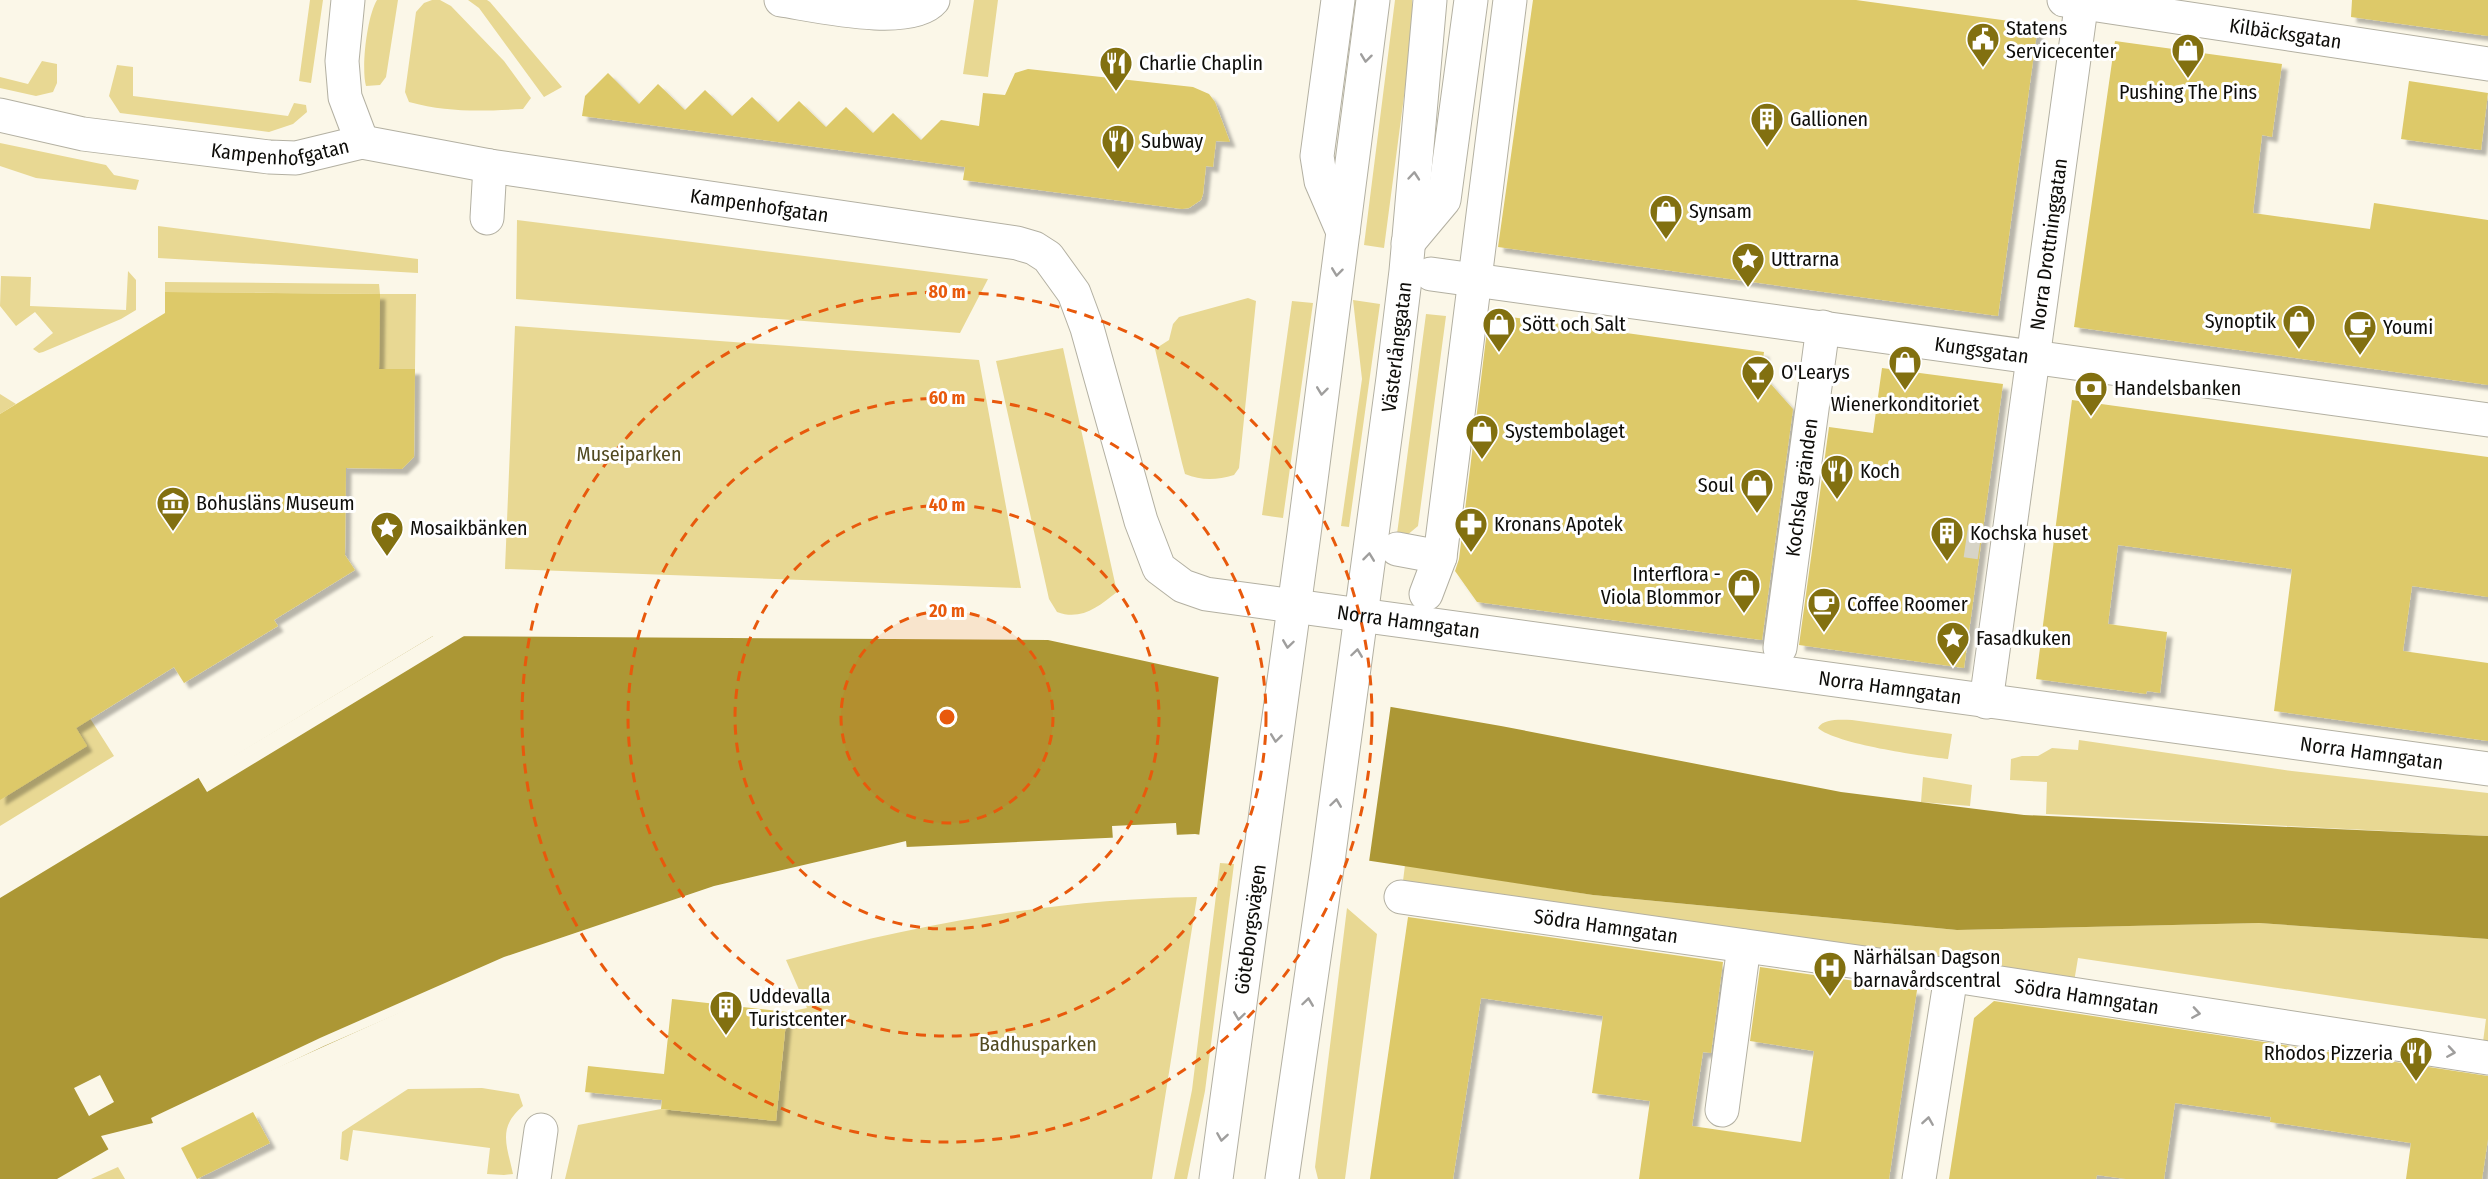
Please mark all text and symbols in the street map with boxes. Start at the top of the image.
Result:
street label: Kilbäcksgatan [2228,13,2343,54]
place label: Statens Servicecenter [2006,16,2117,63]
public building icon: Statens Servicecenter [1965,21,2001,68]
shop icon: Pushing The Pins [2170,32,2206,79]
restaurant icon: Charlie Chaplin [1098,45,1134,92]
place label: Charlie Chaplin [1139,51,1263,75]
one-way arrow [1360,53,1373,63]
place label: Pushing The Pins [2119,80,2257,104]
building icon: Gallionen [1749,101,1785,148]
place label: Gallionen [1790,107,1868,131]
restaurant icon: Subway [1100,123,1136,170]
place label: Subway [1141,129,1203,153]
street label: Kampenhofgatan [210,134,351,170]
street label: Norra Drottninggatan [2025,157,2072,332]
one-way arrow [1407,172,1420,181]
street label: Kampenhofgatan [689,183,830,227]
shop icon: Synsam [1648,193,1684,240]
place label: Synsam [1689,199,1752,223]
place icon: Uttrarna [1730,241,1766,288]
place label: Uttrarna [1771,247,1839,271]
one-way arrow [1332,268,1344,277]
street label: Västerlånggatan [1377,280,1417,414]
text: 80 m [929,281,965,303]
shop icon: Synoptik [2281,303,2317,350]
shop icon: Sött och Salt [1481,306,1517,353]
place label: Synoptik [2205,309,2277,333]
cafe icon: Youmi [2342,309,2378,356]
place label: Sött och Salt [1522,312,1626,336]
place label: Youmi [2383,315,2433,339]
street label: Kungsgatan [1933,332,2030,368]
shop icon: Wienerkonditoriet [1887,344,1923,391]
bar icon: O'Learys [1740,354,1776,401]
place label: O'Learys [1781,360,1850,384]
bank icon: Handelsbanken [2073,370,2109,417]
place label: Handelsbanken [2114,376,2241,400]
text: 60 m [929,387,965,409]
one-way arrow [1316,387,1329,396]
place label: Wienerkonditoriet [1831,392,1980,416]
shop icon: Systembolaget [1464,413,1500,460]
street label: Kochska gränden [1780,417,1823,558]
place label: Systembolaget [1505,419,1625,443]
park label: Museiparken [577,442,681,466]
restaurant icon: Koch [1819,453,1855,500]
place label: Koch [1860,459,1900,483]
shop icon: Soul [1739,467,1775,514]
place label: Soul [1698,473,1734,497]
museum icon: Bohusläns Museum [155,485,191,532]
place label: Bohusläns Museum [196,491,355,515]
text: 40 m [929,494,965,516]
pharmacy icon: Kronans Apotek [1453,506,1489,553]
place icon: Mosaikbänken [369,510,405,557]
place label: Kronans Apotek [1494,512,1623,536]
building icon: Kochska huset [1929,515,1965,562]
place label: Mosaikbänken [410,516,528,540]
place label: Kochska huset [1970,521,2088,545]
one-way arrow [1362,553,1375,562]
place label: Interflora - Viola Blommor [1601,562,1721,609]
shop icon: Interflora - Viola Blommor [1726,567,1762,614]
cafe icon: Coffee Roomer [1806,586,1842,633]
place label: Coffee Roomer [1847,592,1968,616]
text: 20 m [928,600,965,622]
street label: Norra Hamngatan [1336,600,1482,643]
place icon: Fasadkuken [1935,620,1971,667]
place label: Fasadkuken [1976,626,2071,650]
one-way arrow [1283,639,1295,648]
one-way arrow [1350,649,1362,658]
street label: Norra Hamngatan [1817,666,1963,709]
centre of rings [937,707,957,727]
street label: Norra Hamngatan [2299,731,2445,775]
one-way arrow [1270,733,1282,742]
one-way arrow [1330,799,1342,808]
street label: Göteborgsvägen [1229,863,1271,996]
street label: Södra Hamngatan [1532,904,1680,948]
place label: Närhälsan Dagson barnavårdscentral [1853,945,2001,992]
hospital icon: Närhälsan Dagson barnavårdscentral [1812,950,1848,997]
street label: Södra Hamngatan [2013,973,2161,1019]
place label: Uddevalla Turistcenter [749,984,846,1031]
building icon: Uddevalla Turistcenter [708,989,744,1036]
one-way arrow [1302,997,1314,1006]
one-way arrow [2191,1007,2200,1019]
one-way arrow [1234,1012,1246,1021]
park label: Badhusparken [979,1032,1097,1056]
restaurant icon: Rhodos Pizzeria [2398,1035,2434,1082]
place label: Rhodos Pizzeria [2264,1041,2393,1065]
one-way arrow [2446,1045,2455,1057]
one-way arrow [1921,1117,1934,1127]
one-way arrow [1217,1132,1229,1142]

